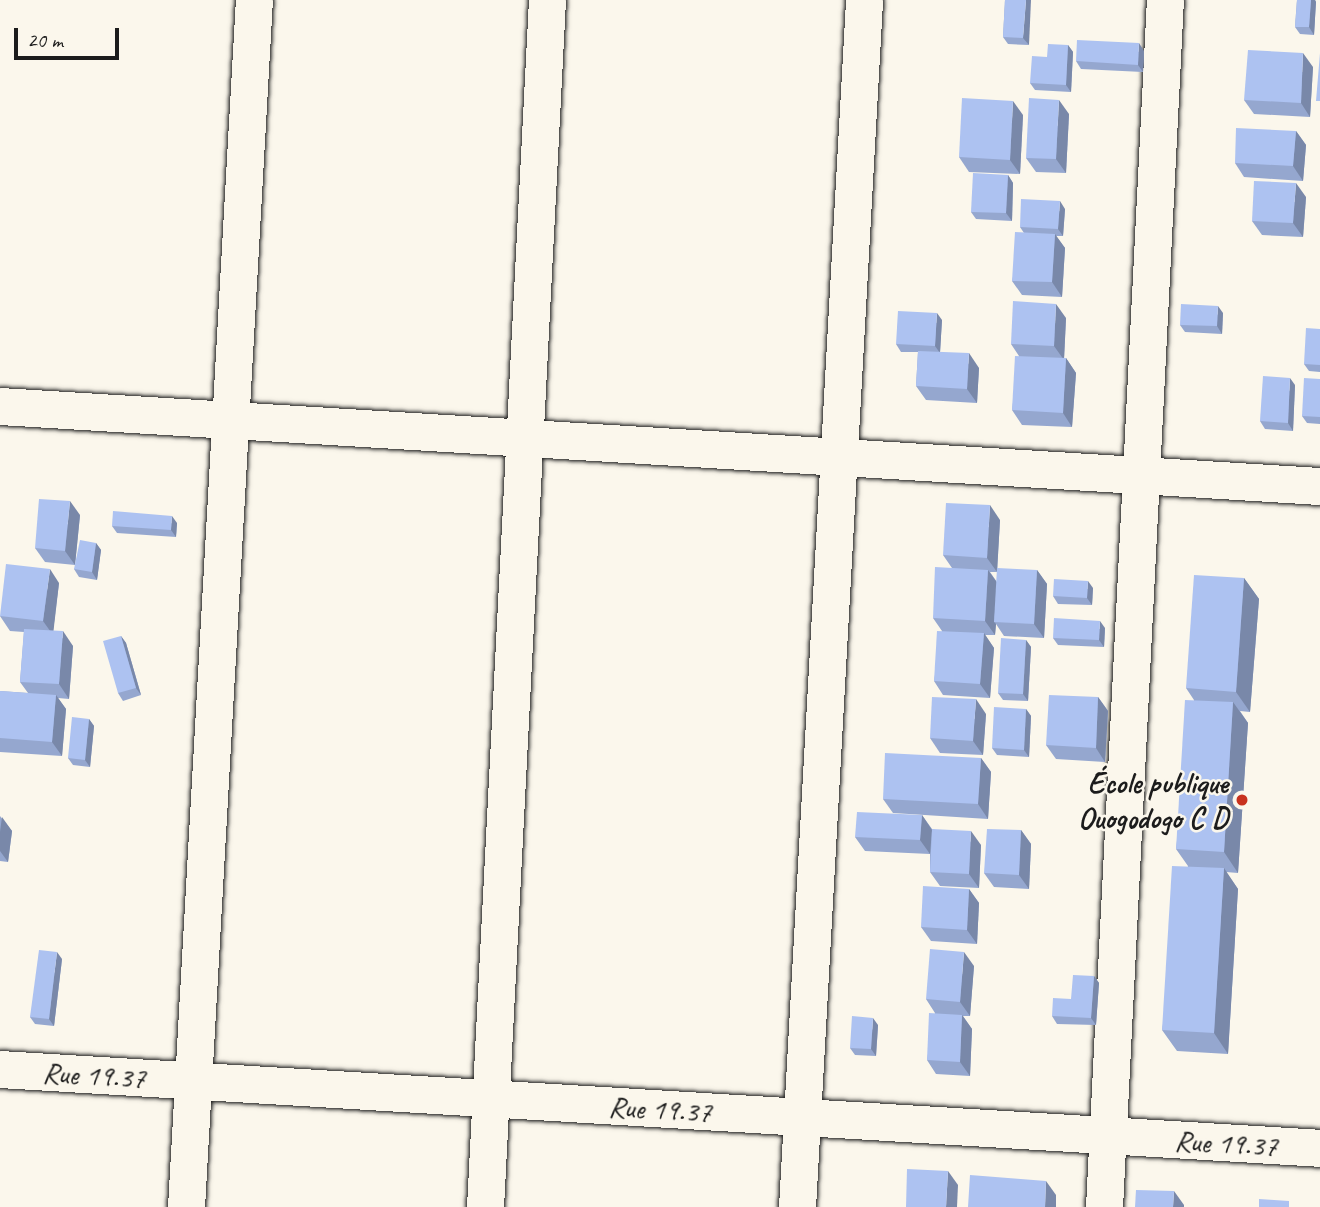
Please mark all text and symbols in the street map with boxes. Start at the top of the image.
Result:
scale bar [18,14,122,58]
text: 20 m [27,27,63,53]
place label: École publique Ouogodogo C D [1078,765,1228,836]
marker: École publique Ouogodogo C D [1234,792,1250,808]
street label: Rue 19.37 [41,1054,147,1096]
street label: Rue 19.37 [607,1088,713,1130]
street label: Rue 19.37 [1173,1122,1279,1164]

